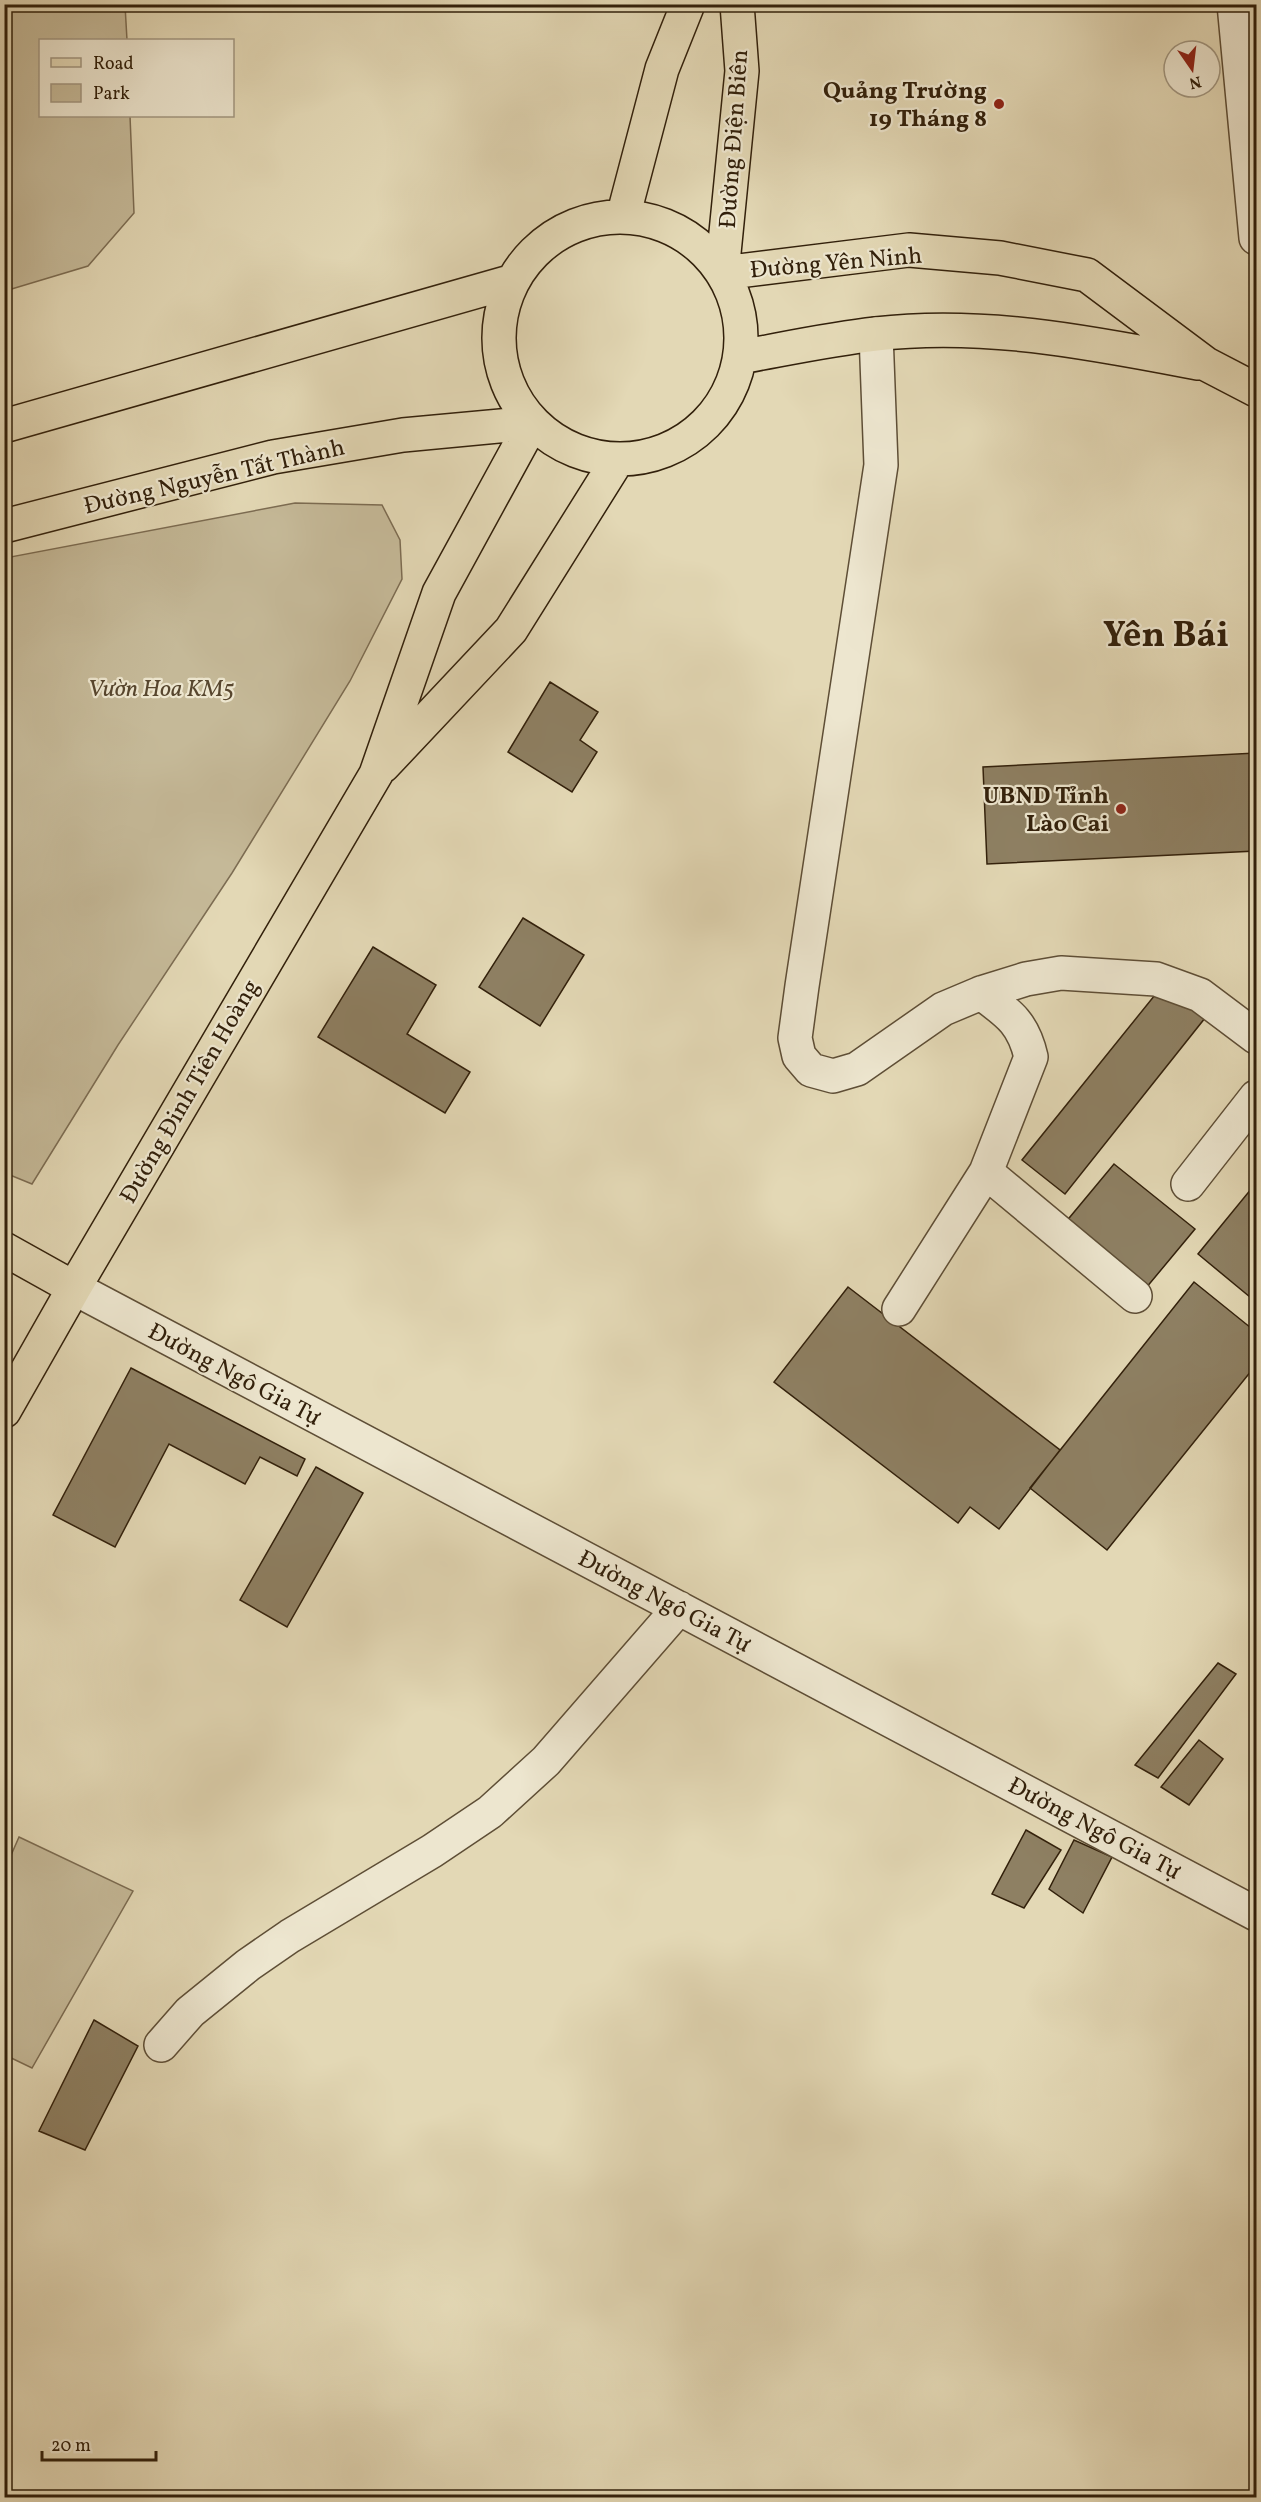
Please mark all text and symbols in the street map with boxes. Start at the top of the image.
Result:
legend [39,39,234,117]
north arrow [1162,39,1222,99]
street label: Đường Điện Biên [712,48,758,230]
text: Road [93,52,134,77]
text: N [1186,70,1203,94]
place label: Quảng Trường 19 Tháng 8 [823,75,987,137]
text: Park [93,82,130,107]
marker: Quảng Trường 19 Tháng 8 [992,97,1006,111]
street label: Đường Yên Ninh [749,240,924,288]
street label: Đường Nguyễn Tất Thành [81,431,348,525]
district label: Yên Bái [1103,612,1229,662]
park label: Vườn Hoa KM5 [88,673,234,707]
place label: UBND Tỉnh Lào Cai [983,780,1109,842]
marker: UBND Tỉnh Lào Cai [1114,802,1128,816]
street label: Đường Đinh Tiên Hoàng [113,974,269,1210]
street label: Đường Ngô Gia Tự [141,1316,327,1436]
street label: Đường Ngô Gia Tự [571,1543,757,1663]
street label: Đường Ngô Gia Tự [1001,1770,1187,1890]
scale bar [42,2424,156,2462]
text: 20 m [51,2434,91,2459]

